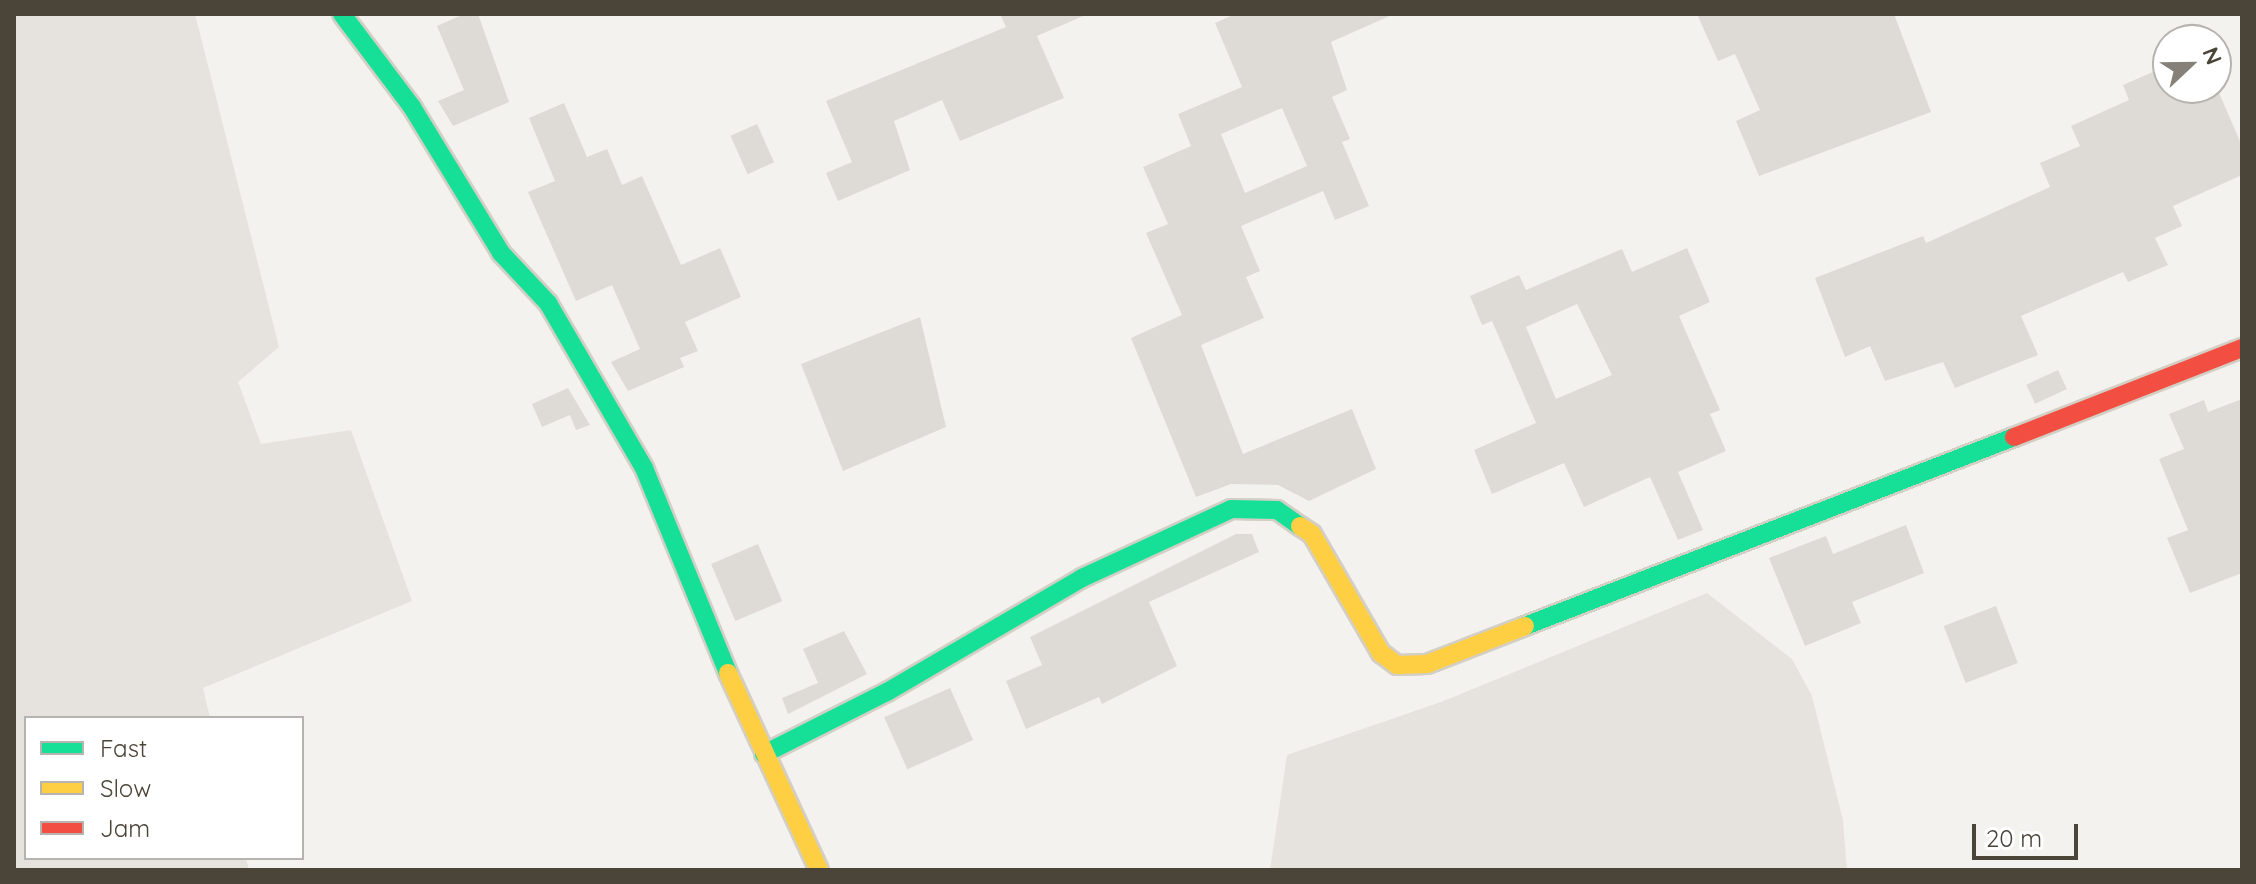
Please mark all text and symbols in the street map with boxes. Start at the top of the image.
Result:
north arrow [2152,24,2232,104]
text: N [2196,43,2228,68]
legend [24,716,304,860]
text: Fast [100,733,147,763]
text: Slow [100,773,151,803]
scale bar [1976,808,2082,858]
text: Jam [100,813,150,843]
text: 20 m [1986,823,2042,853]

